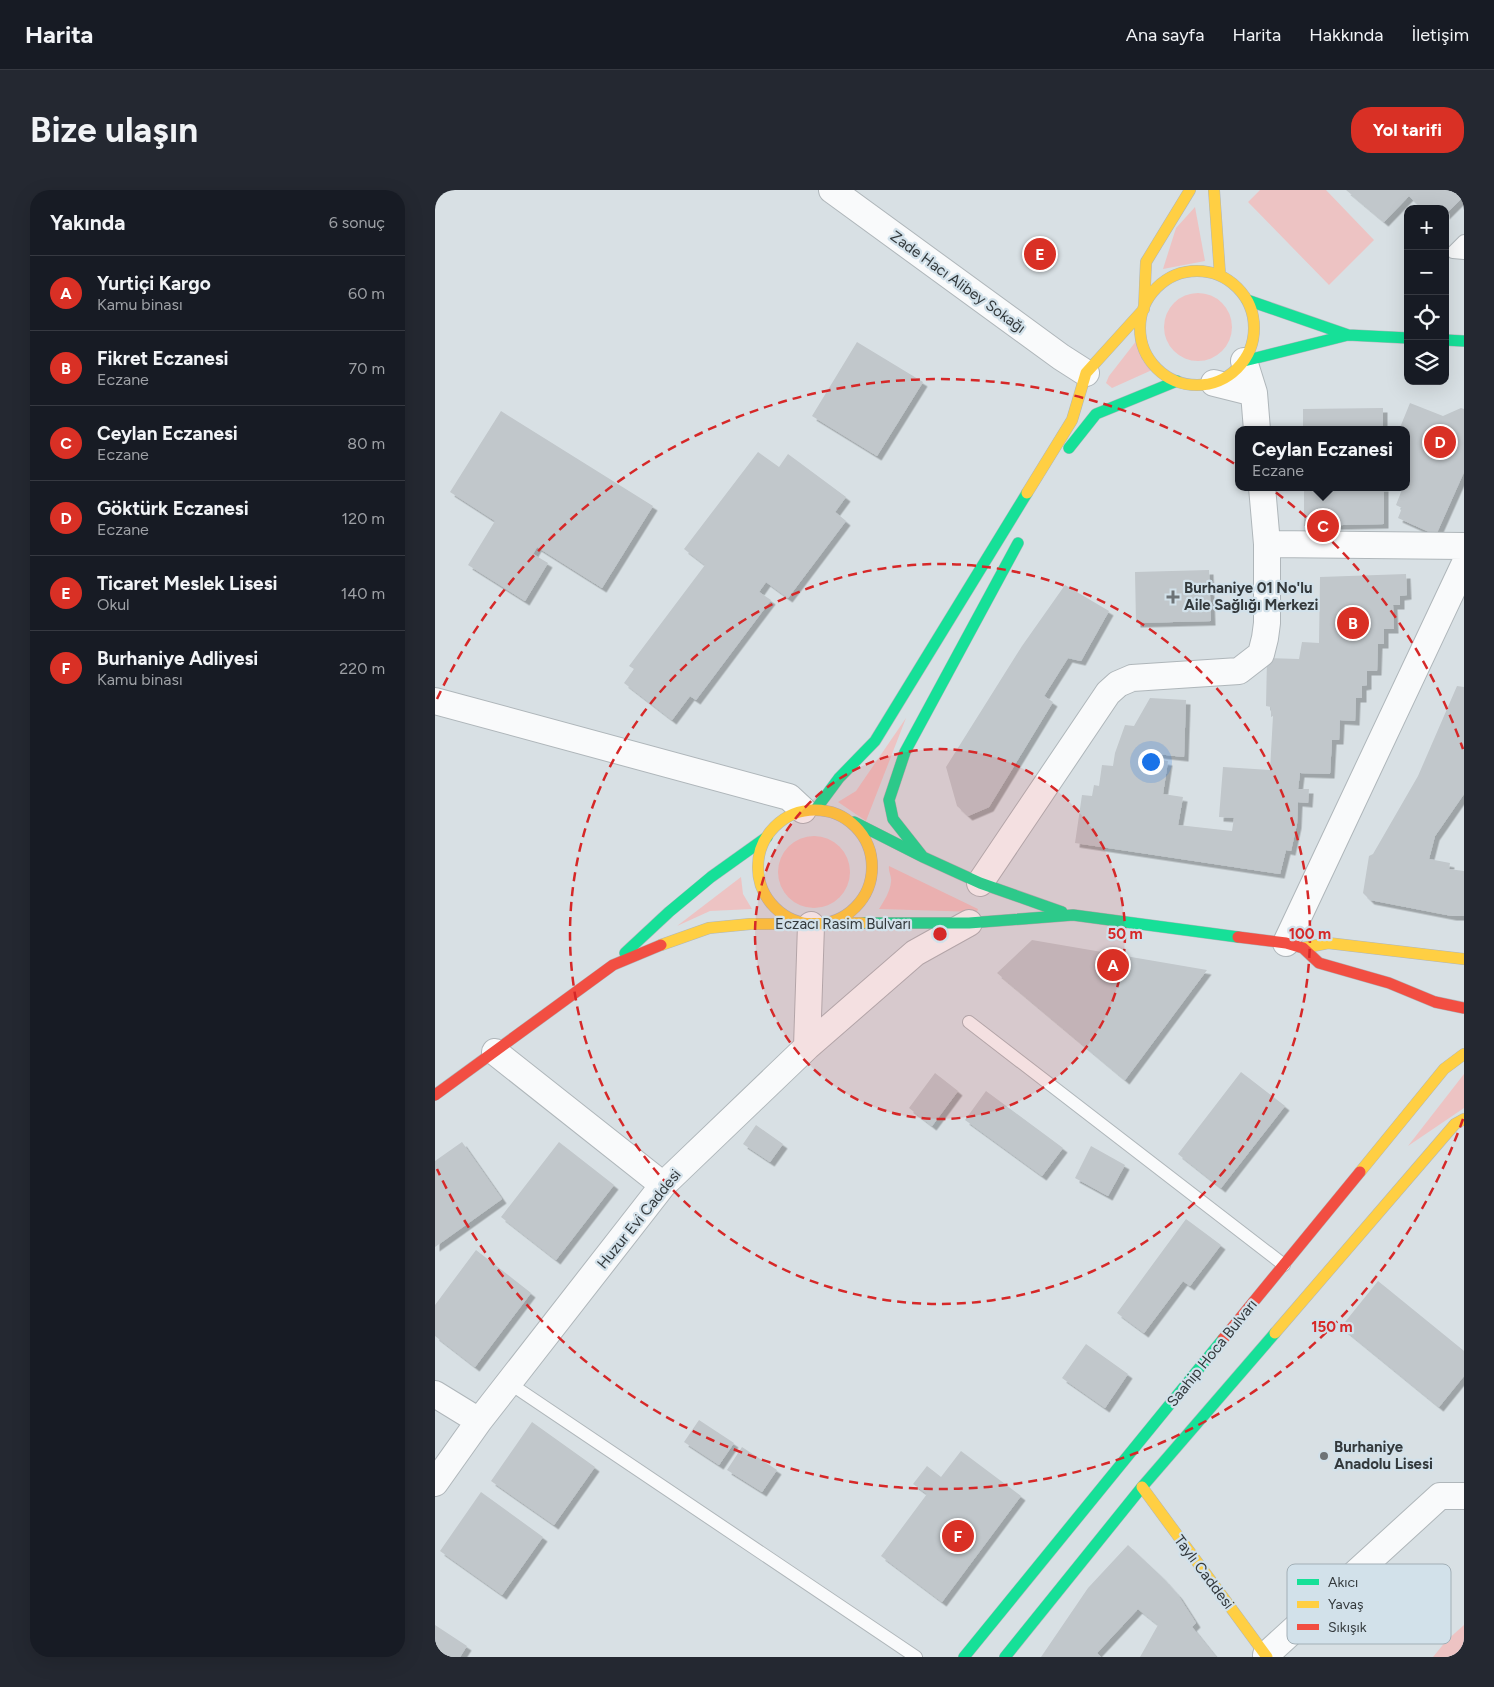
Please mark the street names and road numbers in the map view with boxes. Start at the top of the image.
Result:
street label: Zade Hacı Alibey Sokağı [887,227,1029,337]
street label: Eczacı Rasim Bulvarı [775,915,911,933]
street label: Huzur Evi Caddesi [593,1166,685,1272]
street label: Saahip Hoca Bulvarı [1163,1296,1261,1410]
street label: Taylı Caddesi [1170,1531,1238,1613]

